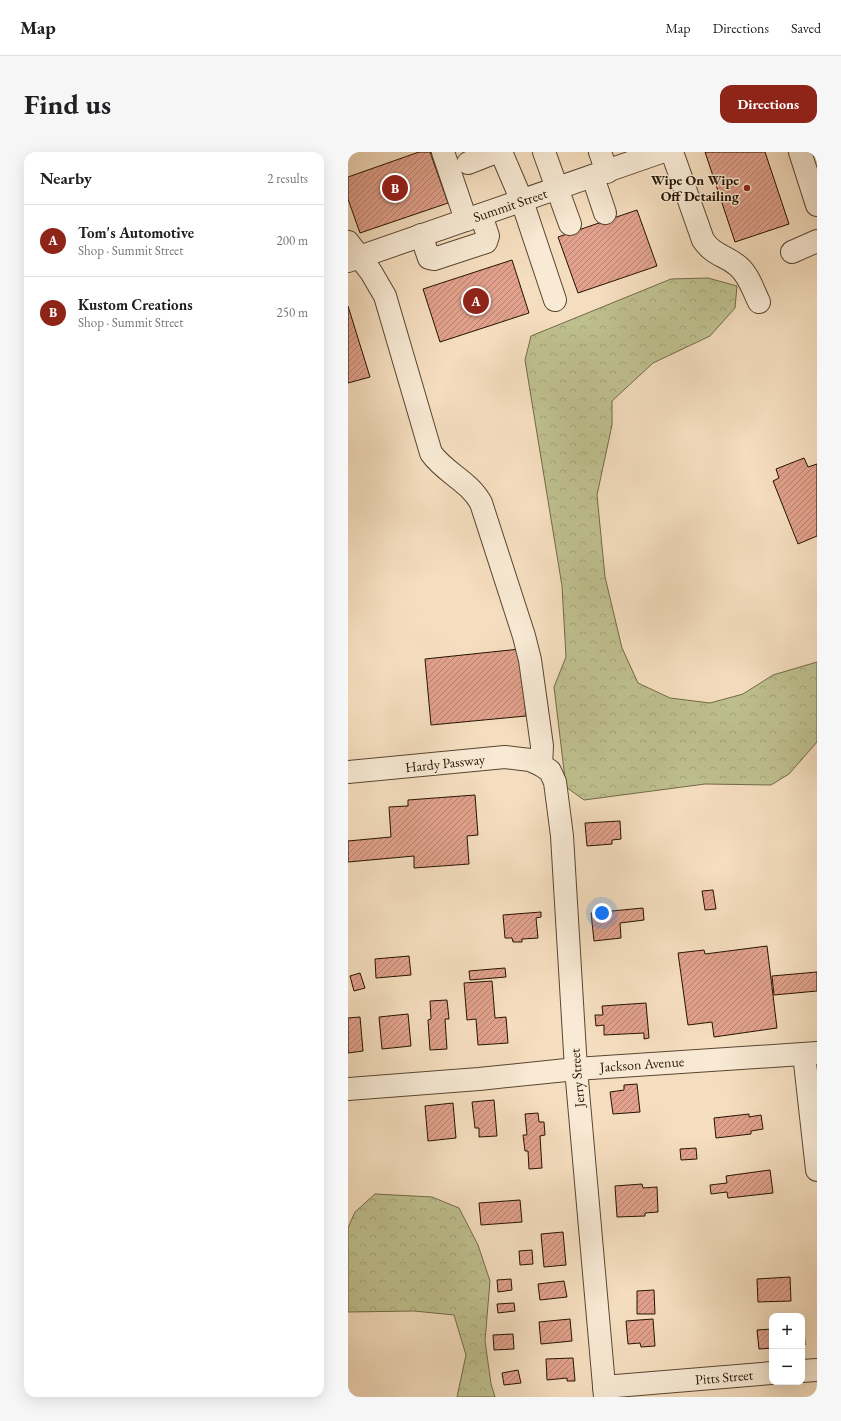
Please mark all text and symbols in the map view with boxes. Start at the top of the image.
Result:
text: Map [20,15,56,40]
text: Map [665,19,691,37]
text: Directions [713,19,769,37]
text: Saved [791,19,821,37]
button: Directions [720,85,817,123]
text: Find us [24,86,111,122]
text: Nearby [40,167,92,189]
text: 2 results [267,170,308,187]
place label: Wipe On Wipe Off Detailing [651,171,740,205]
pin: B [382,173,408,203]
marker: Wipe On Wipe Off Detailing [742,183,752,193]
street label: Summit Street [471,184,550,226]
text: Tom's Automotive [78,223,194,242]
text: A [48,232,58,249]
text: 200 m [277,232,308,249]
text: Shop · Summit Street [78,242,183,259]
pin: A [463,286,489,316]
text: Kustom Creations [78,295,193,314]
text: B [49,304,57,321]
text: 250 m [277,304,308,321]
text: Shop · Summit Street [78,314,183,331]
street label: Hardy Passway [404,750,487,776]
your location [592,903,612,923]
street label: Jerry Street [565,1047,589,1109]
street label: Jackson Avenue [598,1052,685,1076]
map controls [769,1313,805,1385]
button: + [769,1313,805,1349]
button: − [769,1349,805,1385]
street label: Pitts Street [694,1365,754,1388]

